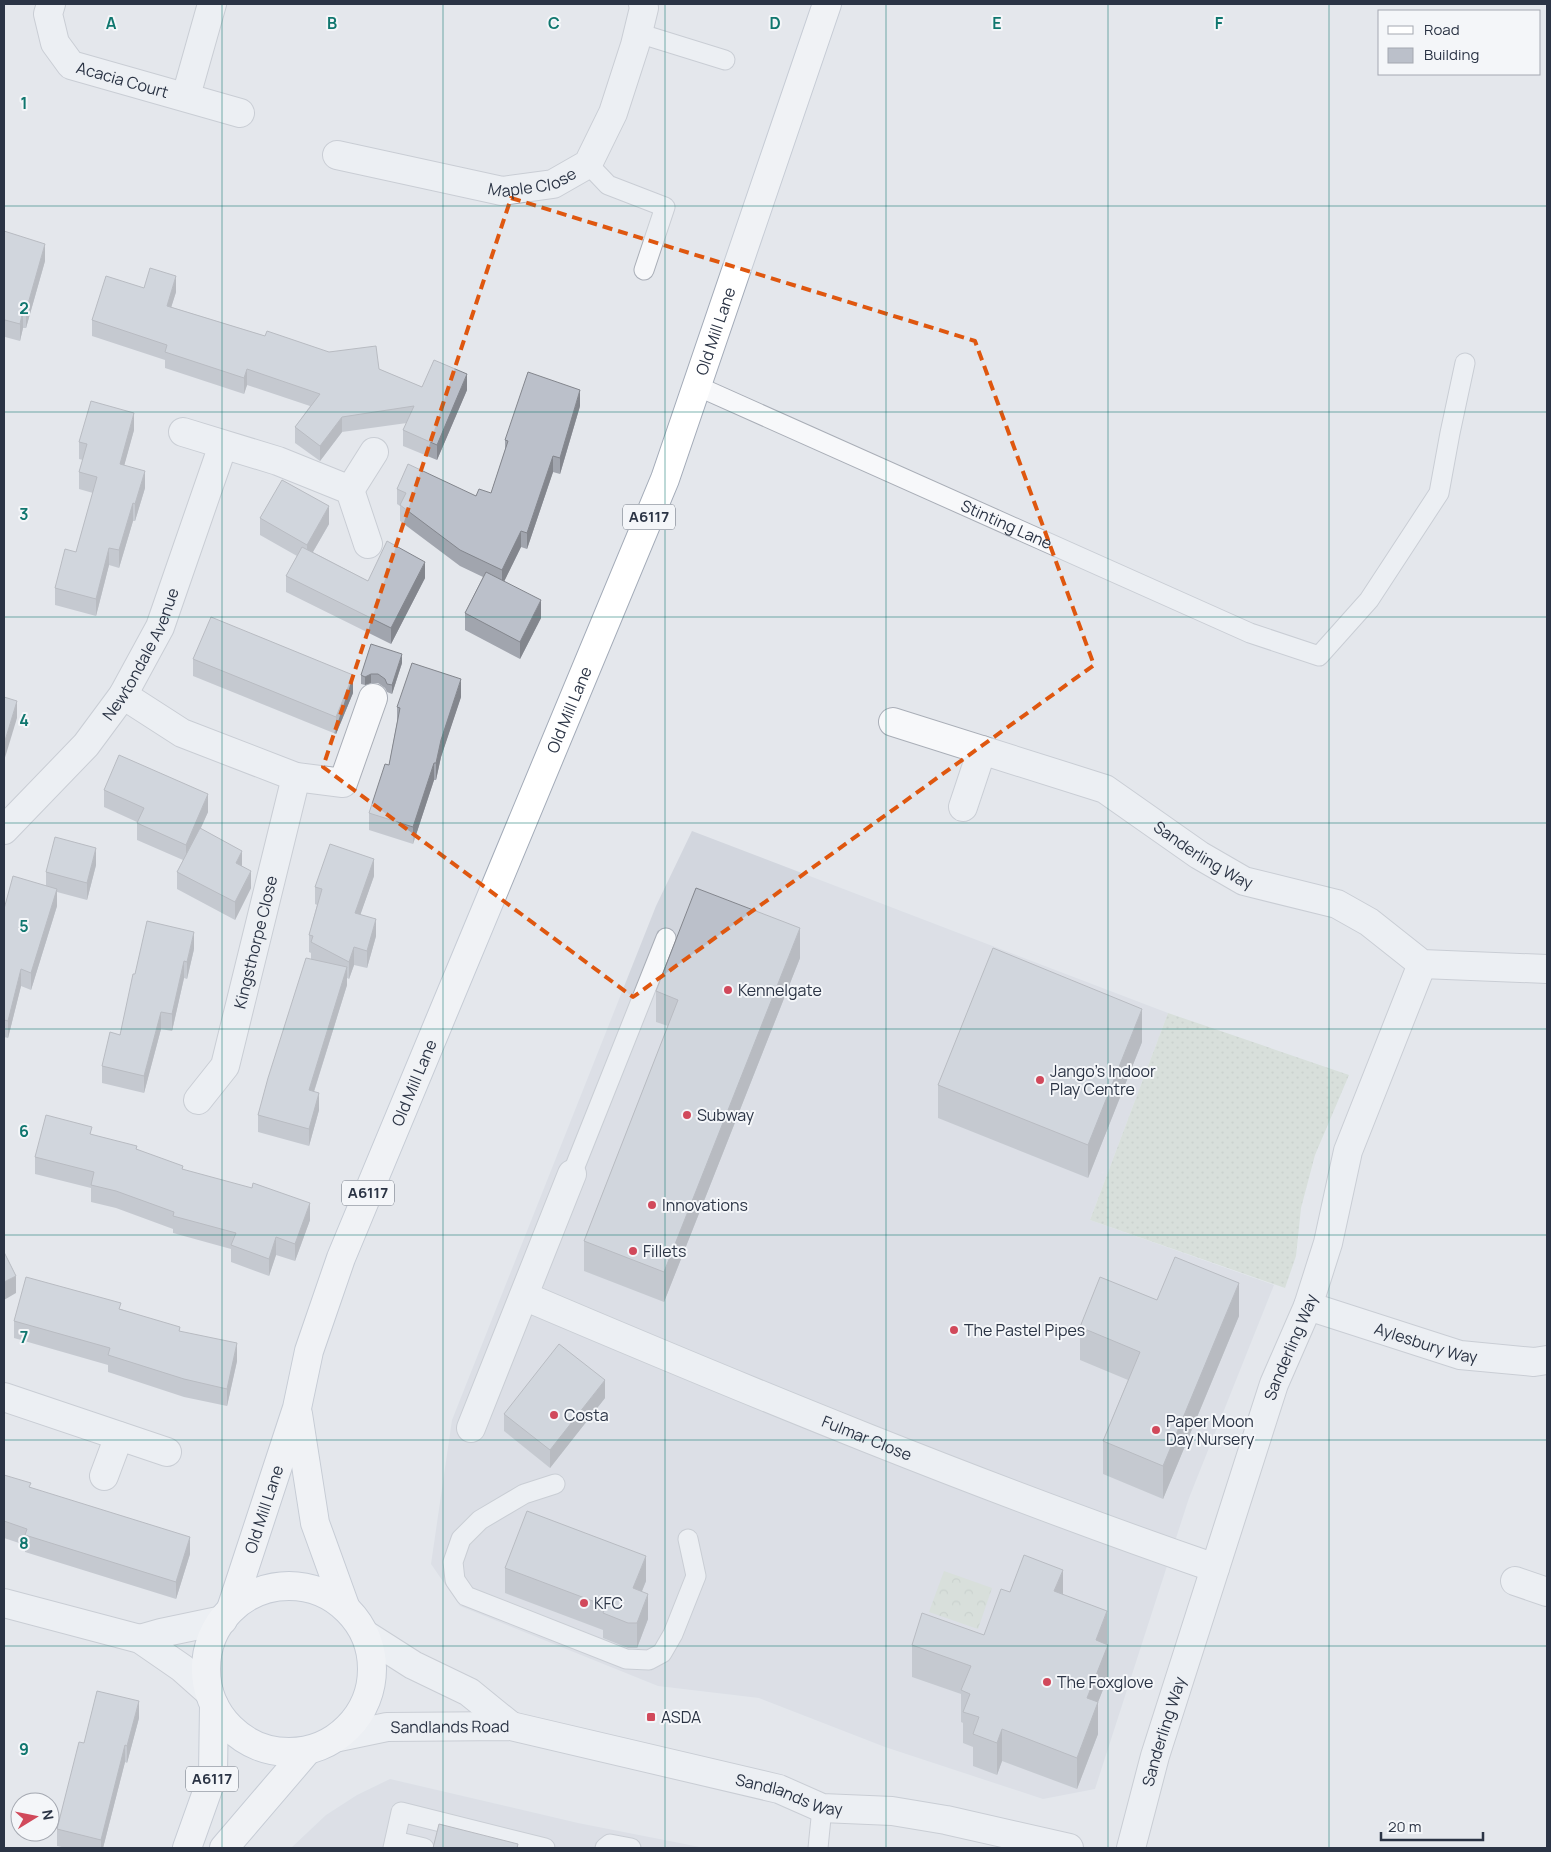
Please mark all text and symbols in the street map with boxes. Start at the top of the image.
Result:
legend [1378,10,1541,75]
text: A [106,12,117,34]
text: B [327,12,337,34]
text: C [548,12,560,34]
text: D [769,12,781,34]
text: E [992,12,1002,34]
text: F [1215,12,1224,34]
text: Road [1424,19,1460,40]
text: Building [1424,44,1479,65]
street label: Acacia Court [74,56,171,103]
text: 1 [20,92,28,114]
street label: Maple Close [486,162,580,202]
street label: Old Mill Lane [690,284,741,378]
text: 2 [19,297,29,319]
street label: Stinting Lane [957,494,1056,554]
text: 3 [19,503,29,525]
road number: A6117 [623,504,675,530]
street label: Newtondale Avenue [97,585,184,725]
street label: Old Mill Lane [541,663,597,756]
text: 4 [19,709,29,731]
street label: Sanderling Way [1149,816,1256,894]
street label: Kingsthorpe Close [229,873,282,1011]
text: 5 [19,915,29,937]
place label: Kennelgate [738,979,822,1001]
marker: Kennelgate [722,984,734,996]
street label: Old Mill Lane [386,1036,442,1129]
place label: Jango's Indoor Play Centre [1050,1060,1156,1100]
marker: Jango's Indoor Play Centre [1034,1074,1046,1086]
place label: Subway [697,1104,755,1126]
marker: Subway [681,1109,693,1121]
text: 6 [19,1120,29,1142]
road number: A6117 [342,1180,394,1206]
place label: Innovations [662,1194,748,1216]
marker: Innovations [646,1199,658,1211]
place label: Fillets [643,1240,686,1262]
marker: Fillets [627,1245,639,1257]
street label: Sanderling Way [1258,1291,1322,1403]
street label: Aylesbury Way [1372,1317,1479,1368]
place label: The Pastel Pipes [964,1319,1085,1341]
marker: The Pastel Pipes [948,1324,960,1336]
text: 7 [20,1326,28,1348]
place label: Costa [564,1404,609,1426]
marker: Costa [548,1409,560,1421]
street label: Fulmar Close [819,1410,915,1466]
place label: Paper Moon Day Nursery [1166,1410,1255,1450]
marker: Paper Moon Day Nursery [1150,1424,1162,1436]
street label: Old Mill Lane [239,1462,289,1556]
text: 8 [19,1532,29,1554]
place label: KFC [594,1592,623,1614]
marker: KFC [578,1597,590,1609]
place label: The Foxglove [1057,1671,1153,1693]
street label: Sanderling Way [1137,1673,1191,1789]
marker: The Foxglove [1041,1676,1053,1688]
place label: ASDA [661,1706,701,1728]
marker: ASDA [645,1711,657,1723]
street label: Sandlands Road [390,1715,509,1738]
text: 9 [19,1738,29,1760]
road number: A6117 [186,1766,238,1792]
street label: Sandlands Way [733,1768,844,1820]
north arrow [10,1792,60,1842]
text: N [38,1808,59,1821]
scale bar [1381,1810,1484,1842]
text: 20 m [1388,1816,1421,1837]

